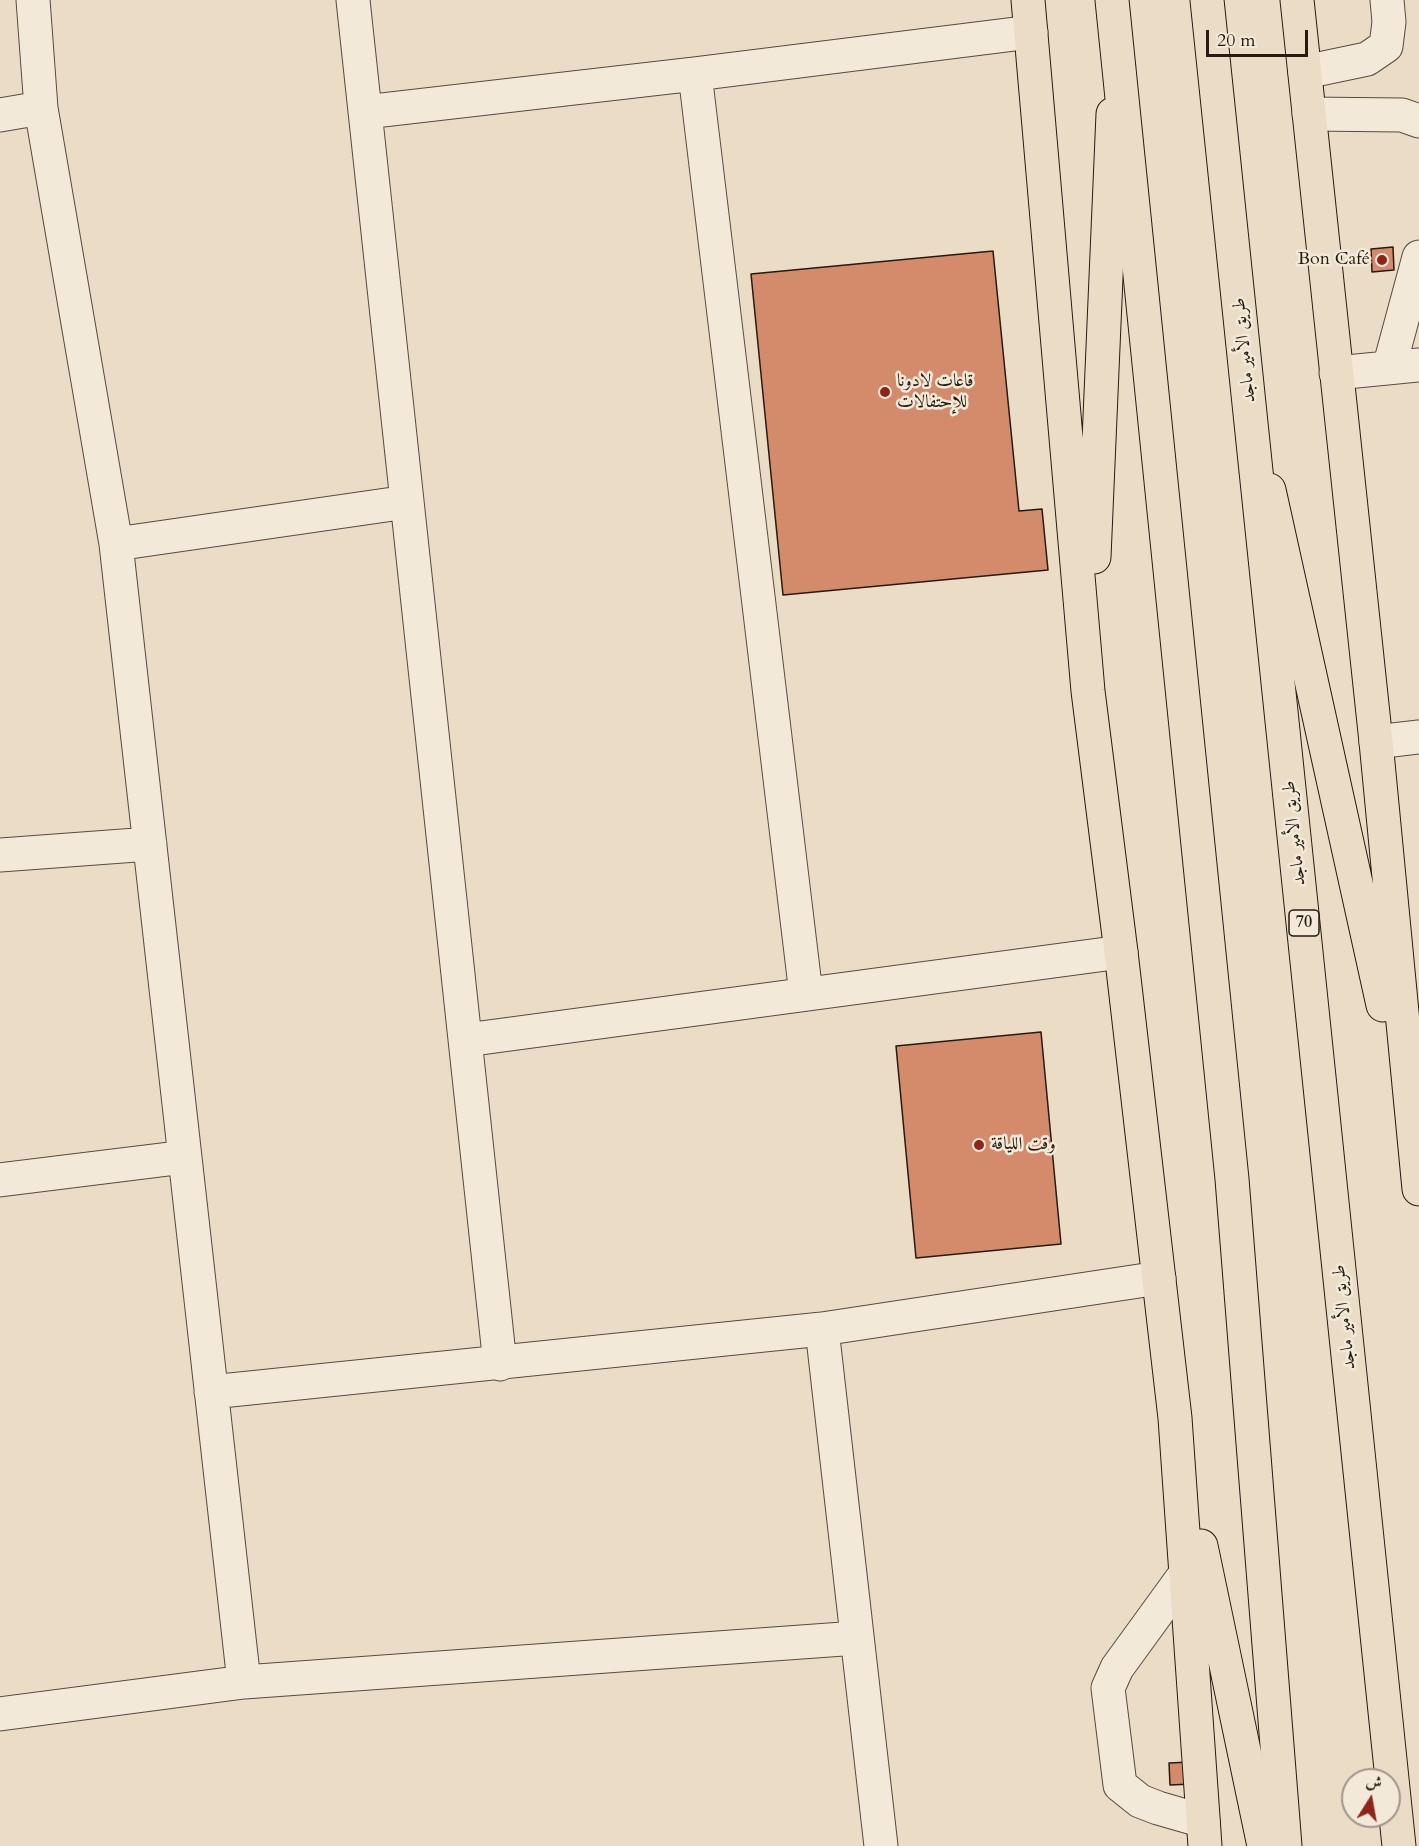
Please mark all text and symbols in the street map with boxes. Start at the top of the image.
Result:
scale bar [1209,18,1311,56]
text: 20 m [1217,28,1256,53]
place label: Bon Café [1298,249,1370,271]
marker: Bon Café [1375,253,1389,267]
street label: طريق الأمير ماجد [1229,296,1261,404]
place label: قاعات لادونا للإحتفالات [897,371,973,413]
marker: قاعات لادونا للإحتفالات [878,385,892,399]
street label: طريق الأمير ماجد [1279,779,1311,887]
road number: 70 [1289,910,1319,936]
place label: وقت اللياقة [991,1134,1056,1156]
marker: وقت اللياقة [972,1138,986,1152]
street label: طريق الأمير ماجد [1329,1263,1361,1371]
north arrow [1341,1768,1401,1828]
text: ش [1364,1770,1384,1795]

